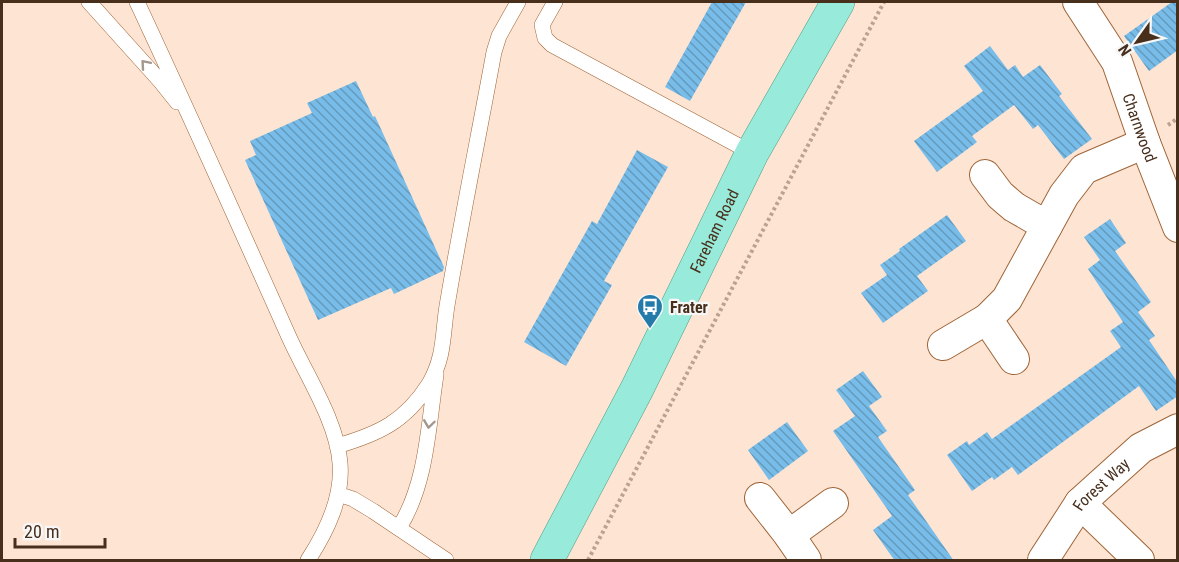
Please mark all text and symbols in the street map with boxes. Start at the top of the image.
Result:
north arrow [1107,12,1167,72]
text: N [1114,41,1136,59]
one-way arrow [142,60,153,71]
street label: Charnwood [1119,91,1161,165]
street label: Fareham Road [686,186,742,276]
bus stop icon: Frater [635,292,665,330]
place label: Frater [670,298,708,317]
one-way arrow [423,420,435,429]
street label: Forest Way [1068,454,1133,514]
scale bar [15,511,105,549]
text: 20 m [24,521,59,542]

